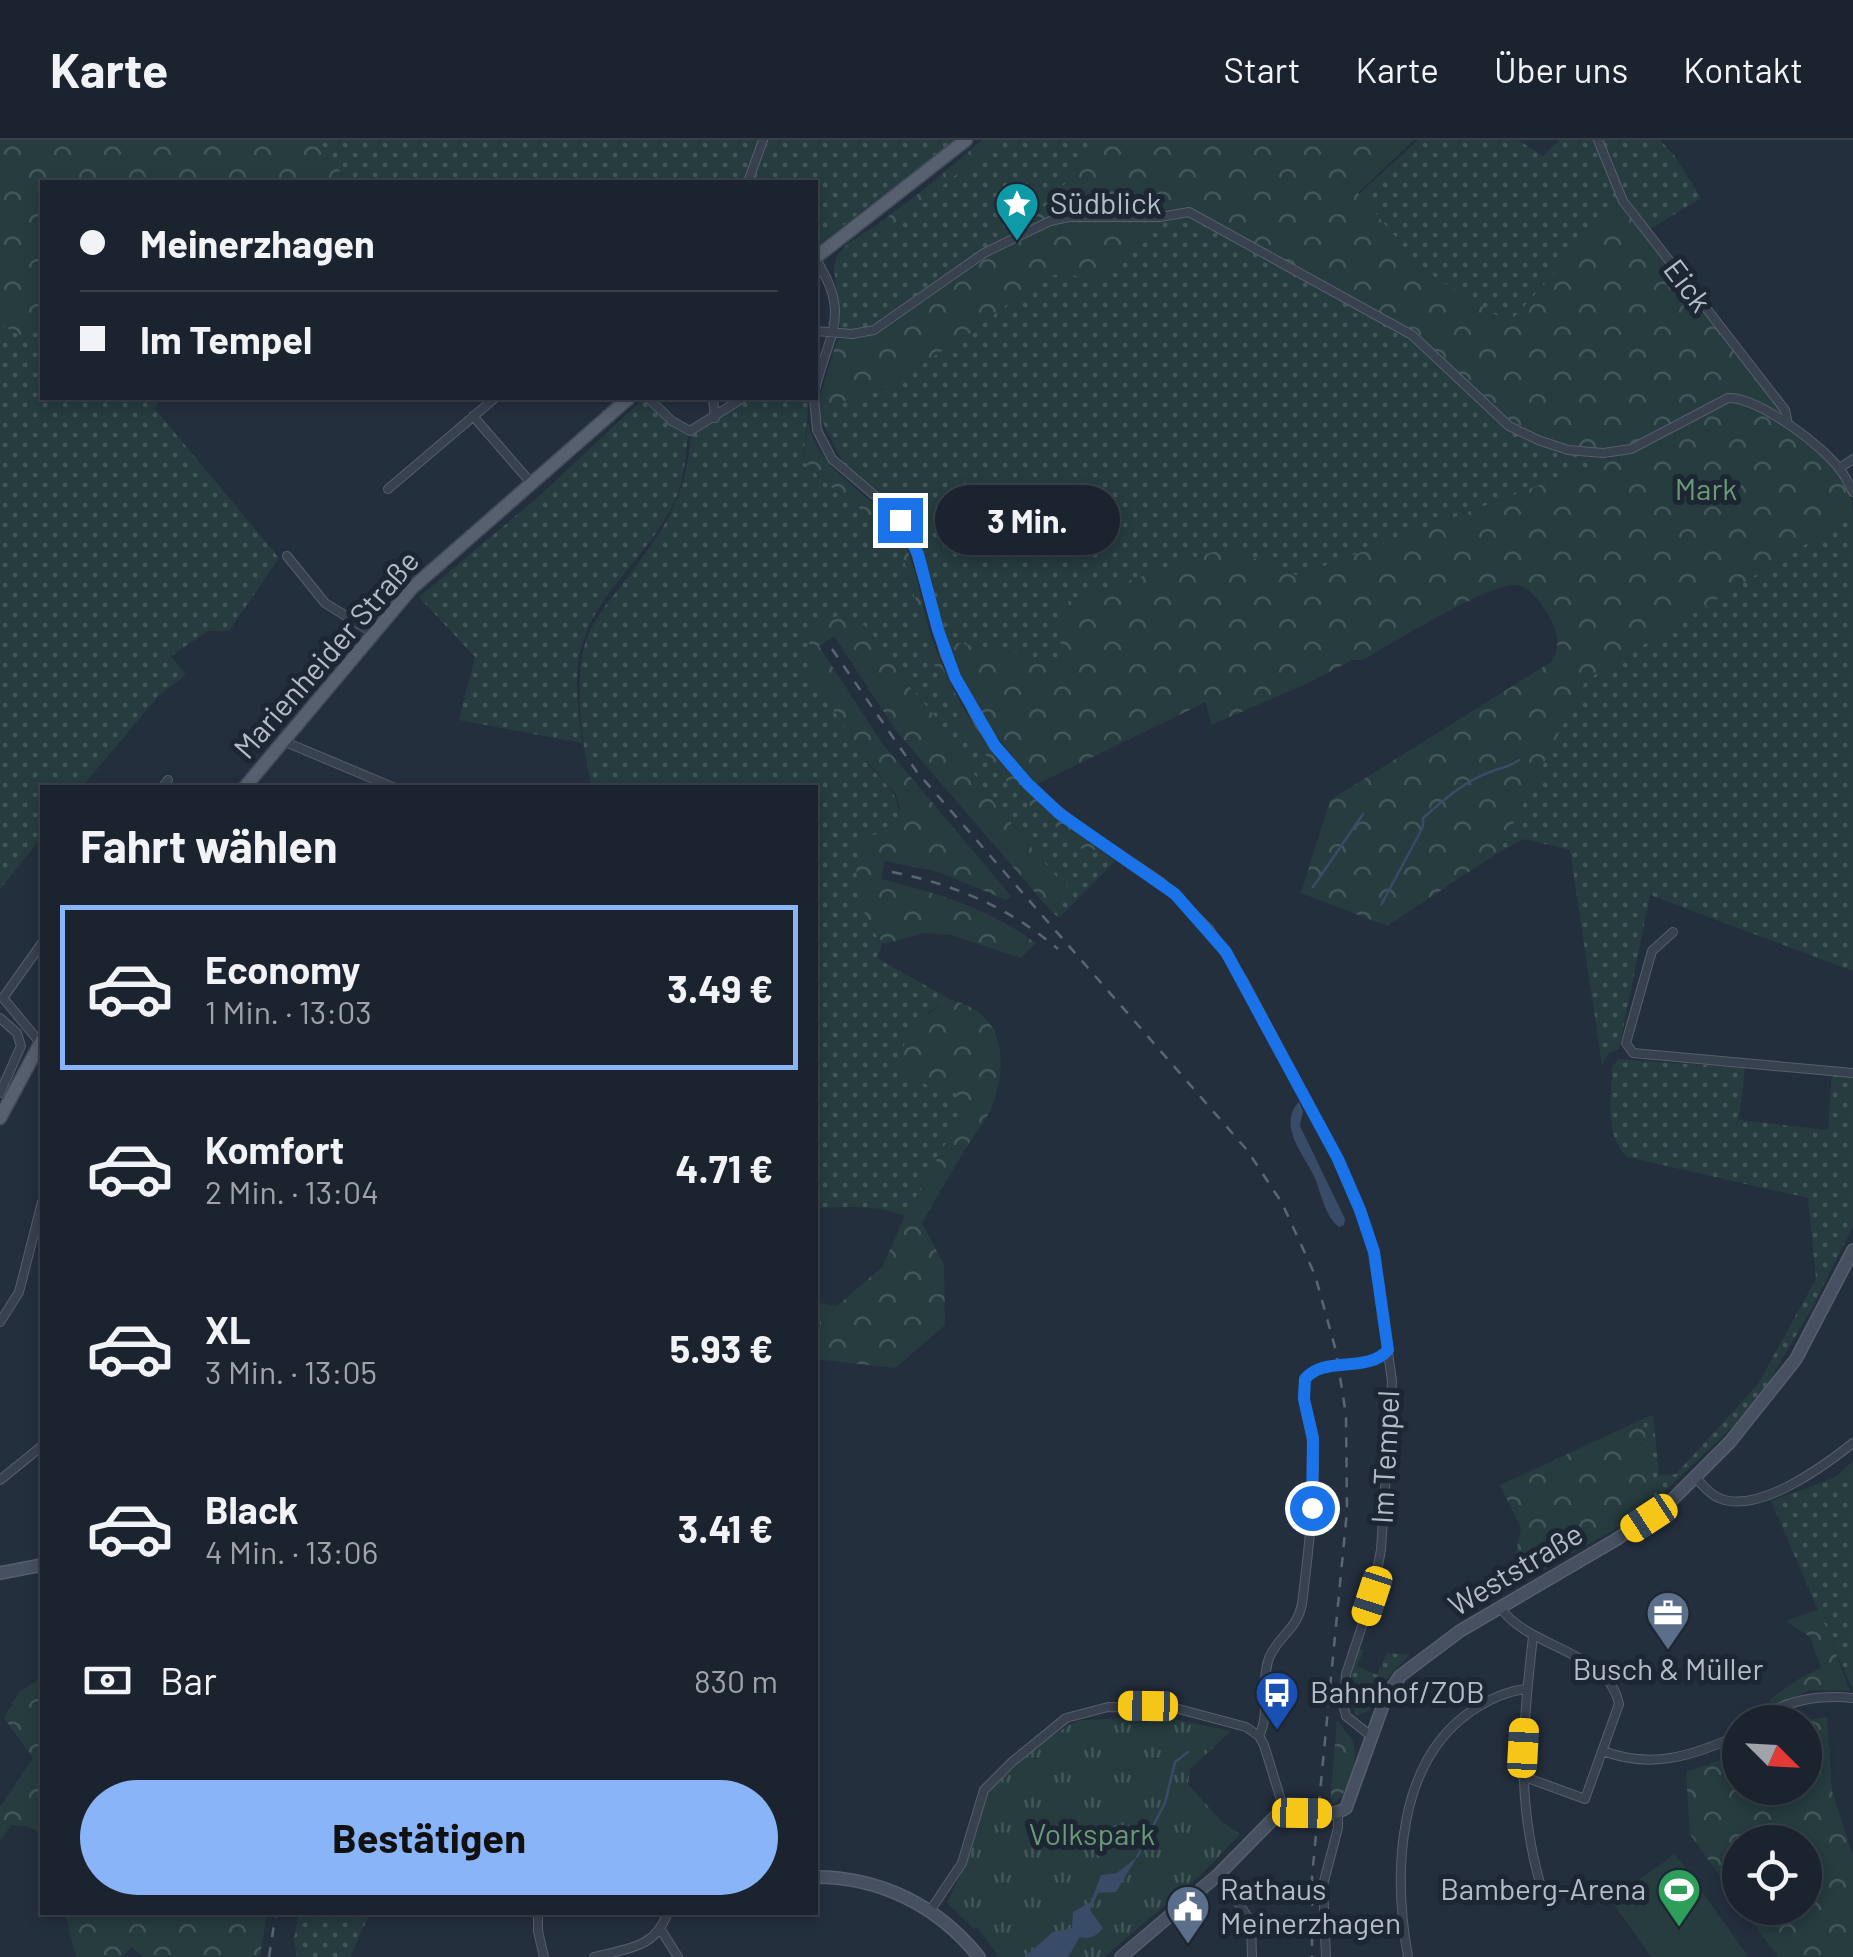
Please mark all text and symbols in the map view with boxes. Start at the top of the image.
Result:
text: Karte [50,40,168,98]
text: Start [1223,48,1301,90]
text: Karte [1356,48,1439,90]
text: Über uns [1494,48,1628,90]
text: Kontakt [1683,48,1803,90]
place icon: Südblick [994,181,1040,242]
place label: Südblick [1050,184,1162,220]
text: Meinerzhagen [140,220,375,266]
street label: Eick [1657,251,1720,318]
text: Im Tempel [140,316,312,362]
park label: Mark [1675,470,1737,506]
callout: 3 Min. [935,485,1120,555]
route end [878,498,923,543]
text: 3 Min. [987,501,1068,539]
street label: Marienheider Straße [225,542,426,765]
text: Fahrt wählen [80,818,338,872]
icon: car [85,943,175,1033]
text: Economy [205,946,360,992]
text: 3.49 € [667,965,773,1011]
text: 1 Min. · 13:03 [205,992,372,1030]
icon: car [85,1123,175,1213]
text: Komfort [205,1126,344,1172]
text: 4.71 € [675,1145,773,1191]
text: 2 Min. · 13:04 [205,1172,379,1210]
icon: car [85,1303,175,1393]
text: XL [205,1306,251,1352]
text: 5.93 € [670,1325,773,1371]
text: 3 Min. · 13:05 [205,1352,377,1390]
street label: Im Tempel [1363,1389,1405,1525]
icon: car [85,1483,175,1573]
text: Black [205,1486,299,1532]
route start [1290,1486,1335,1531]
car [1616,1489,1682,1547]
text: 3.41 € [678,1505,773,1551]
street label: Weststraße [1441,1514,1589,1622]
text: 4 Min. · 13:06 [205,1532,378,1570]
car [1348,1563,1396,1629]
office icon: Busch & Müller [1645,1590,1691,1651]
place label: Busch & Müller [1573,1650,1763,1686]
icon: cash [80,1653,135,1708]
text: Bar [160,1657,217,1703]
text: 830 m [694,1661,778,1699]
bus stop icon: Bahnhof/ZOB [1254,1670,1300,1731]
place label: Bahnhof/ZOB [1310,1673,1485,1709]
car [1118,1690,1178,1722]
north arrow [1722,1705,1822,1805]
map controls [1722,1705,1822,1925]
car [1506,1717,1540,1779]
button: Bestätigen [80,1780,778,1895]
car [1272,1797,1332,1829]
park label: Volkspark [1029,1815,1155,1851]
button: locate [1722,1825,1822,1925]
sports icon: Bamberg-Arena [1656,1867,1702,1928]
place label: Rathaus Meinerzhagen [1220,1870,1401,1940]
place label: Bamberg-Arena [1440,1870,1646,1906]
public building icon: Rathaus Meinerzhagen [1165,1884,1211,1945]

